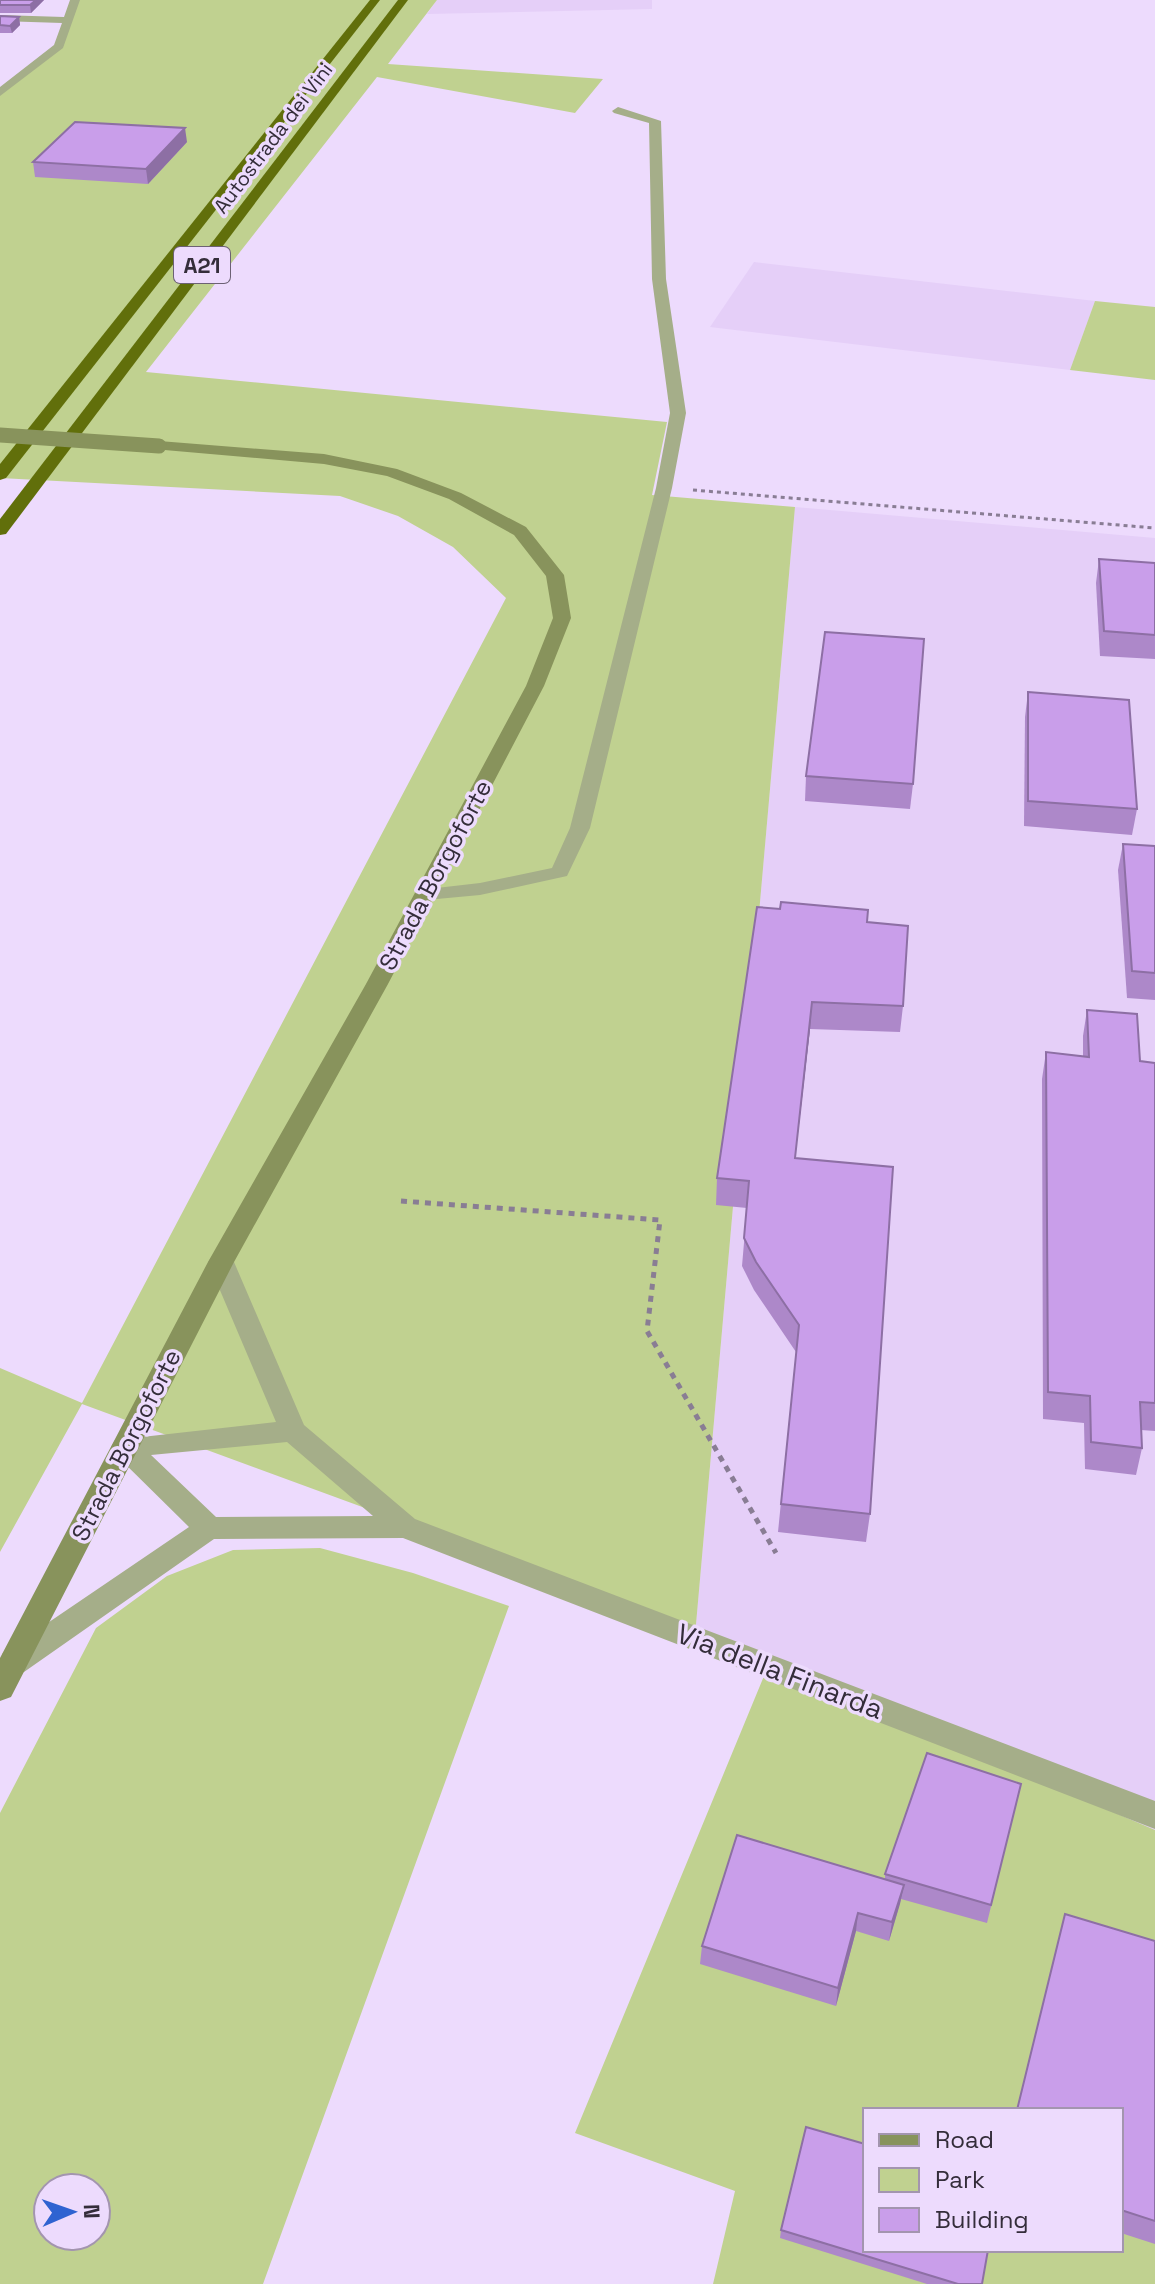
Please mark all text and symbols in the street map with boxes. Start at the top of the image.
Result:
street label: Autostrada dei Vini [208,57,338,219]
road number: A21 [174,247,230,283]
street label: Strada Borgoforte [372,775,498,975]
street label: Strada Borgoforte [64,1344,188,1546]
street label: Via della Finarda [672,1615,888,1727]
legend [863,2108,1123,2252]
text: Road [935,2124,994,2155]
text: Park [935,2164,985,2195]
north arrow [32,2172,112,2252]
text: N [78,2203,106,2219]
text: Building [935,2204,1029,2235]

